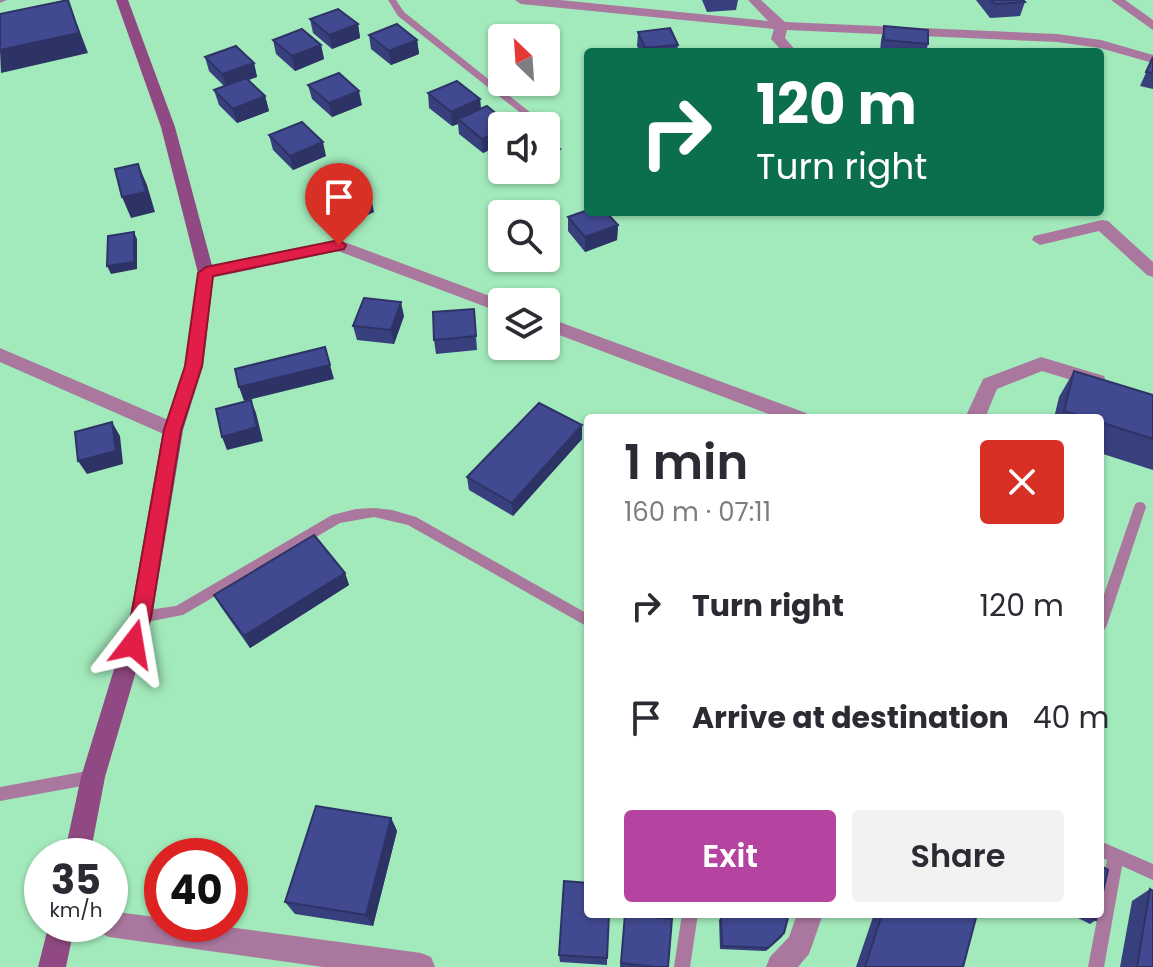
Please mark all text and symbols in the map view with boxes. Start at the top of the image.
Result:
north arrow [488,24,560,96]
map controls [488,24,560,360]
text: 120 m [756,65,917,144]
icon: right [624,80,728,184]
button: sound [488,112,560,184]
text: Turn right [756,141,927,192]
pin [305,163,373,245]
icon: arrive [317,175,361,219]
button: search [488,200,560,272]
button: layers [488,288,560,360]
text: 1 min [624,429,748,496]
button: close [980,440,1064,524]
text: 160 m · 07:11 [624,494,771,530]
icon: right [624,584,668,628]
text: Turn right [692,584,844,627]
text: 120 m [979,584,1064,627]
position arrow [91,602,175,686]
icon: arrive [624,696,668,740]
text: Arrive at destination [692,696,1009,739]
text: 40 m [1033,696,1109,739]
button: Exit [624,810,836,902]
button: Share [852,810,1064,902]
speed limit sign: 40 [144,838,248,942]
text: 35 [51,852,101,908]
text: km/h [49,896,103,924]

